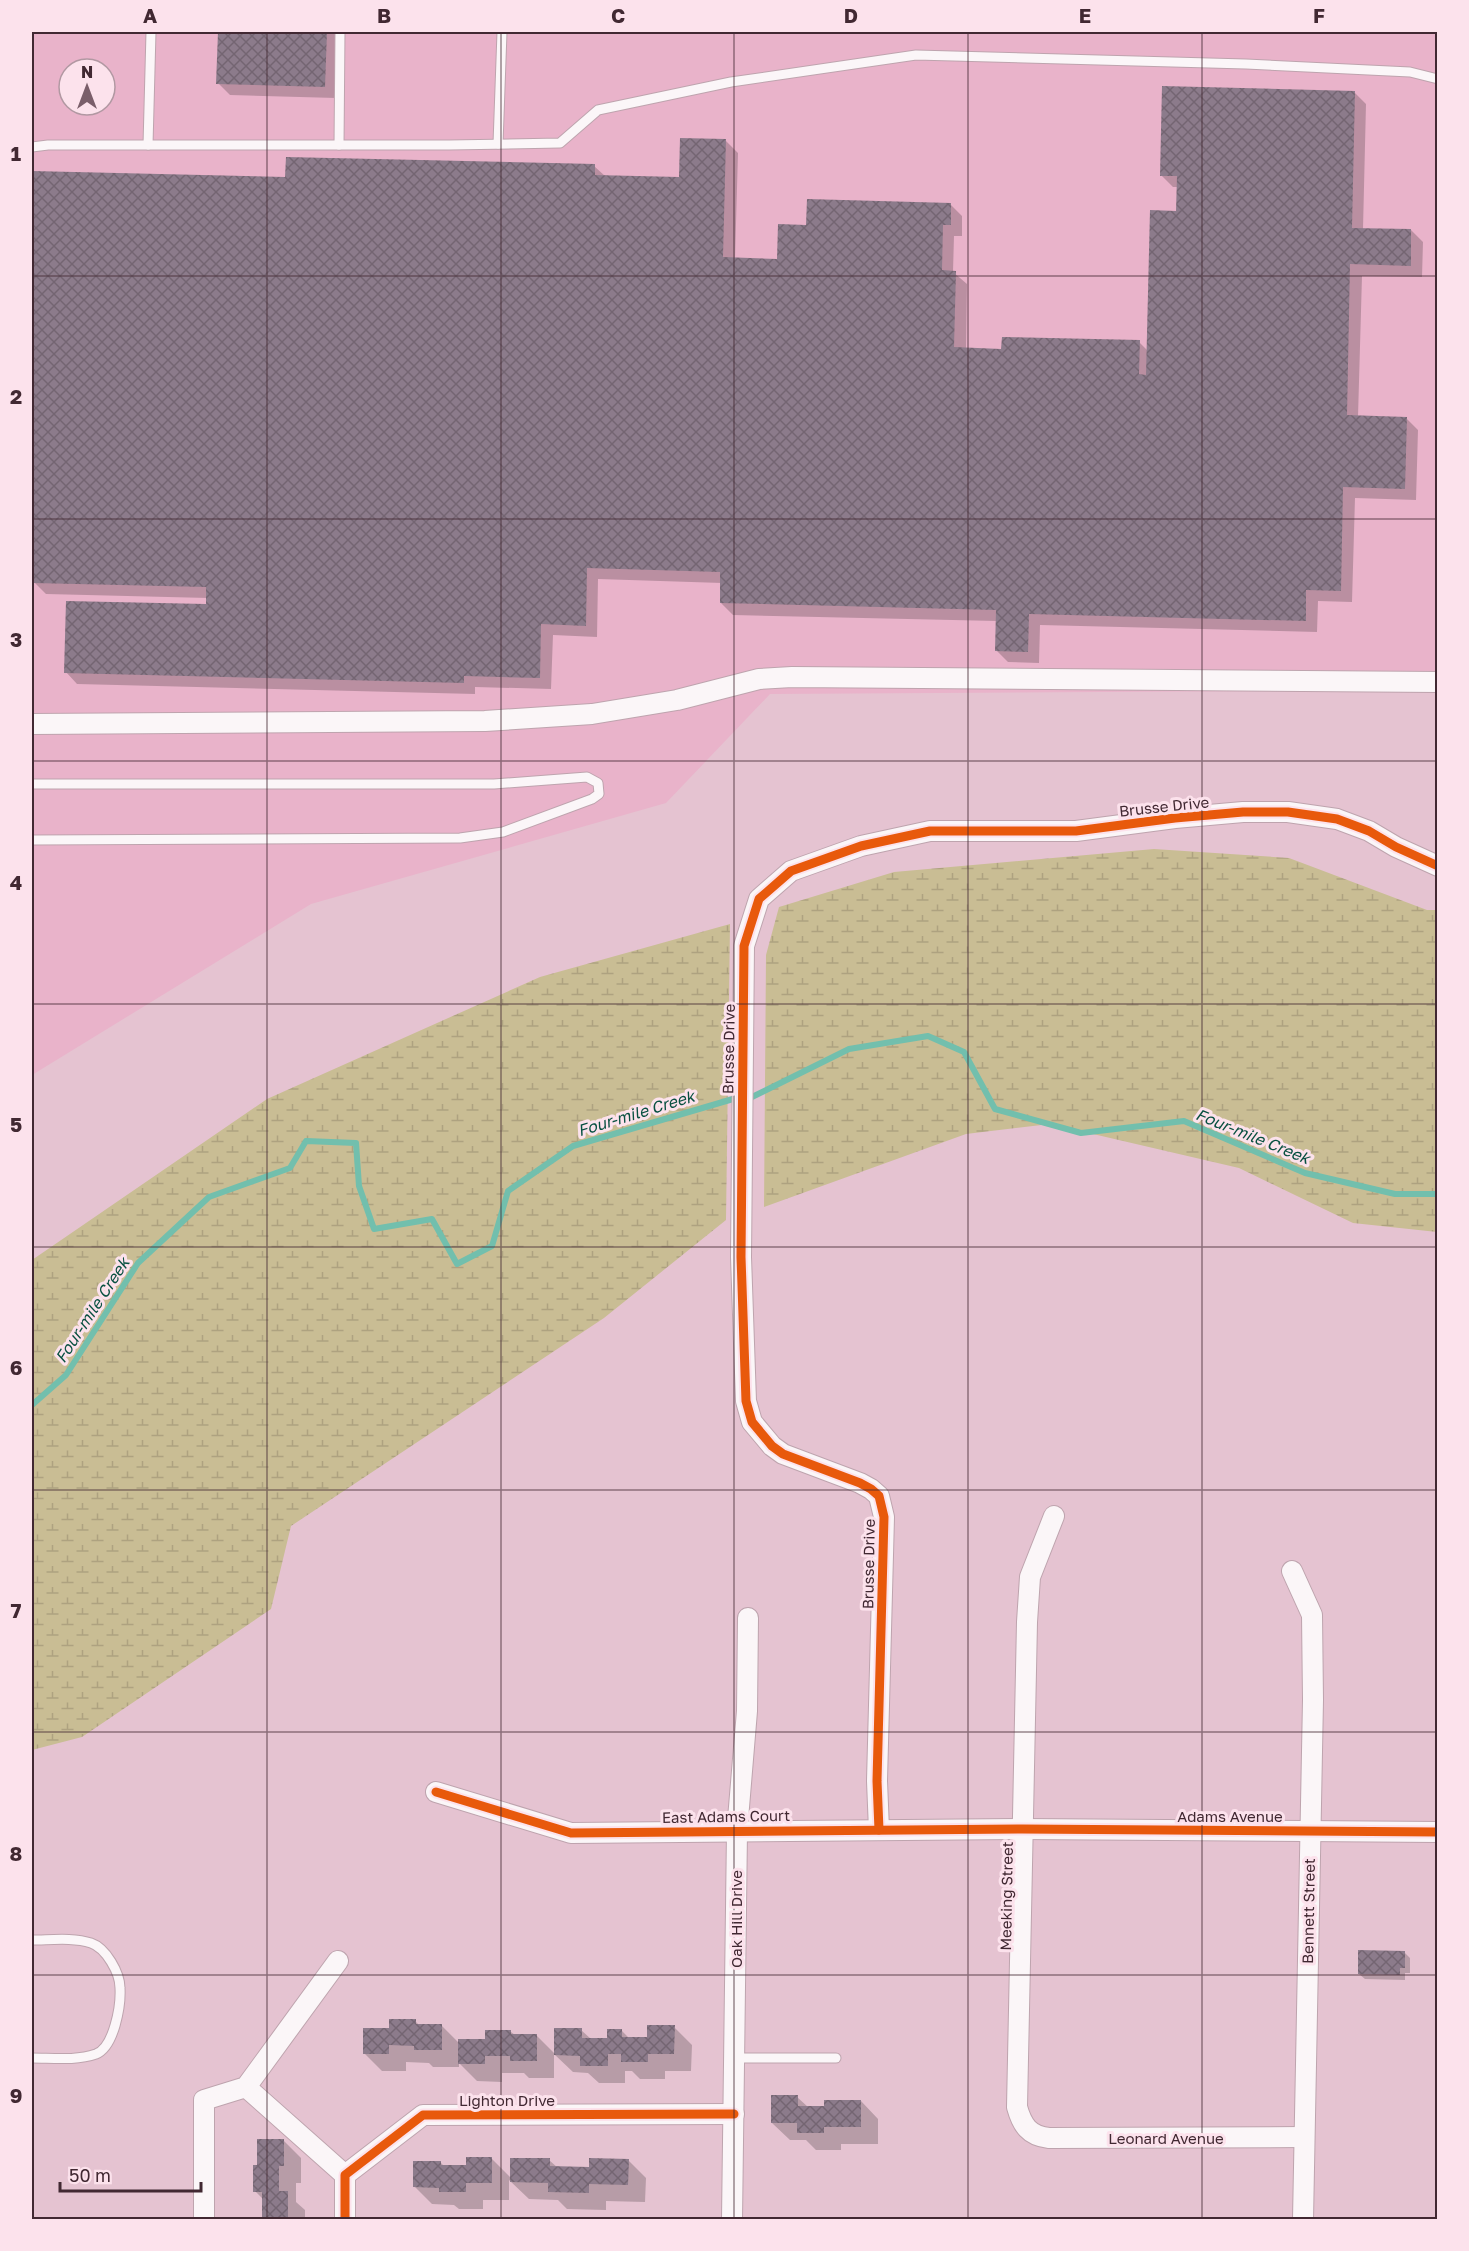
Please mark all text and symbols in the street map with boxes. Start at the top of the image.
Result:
text: A [143,3,157,27]
text: B [377,3,391,27]
text: C [611,3,625,27]
text: D [844,3,858,27]
text: E [1079,3,1091,27]
text: F [1313,3,1325,27]
north arrow [57,57,117,117]
text: N [81,62,93,82]
text: 1 [11,141,21,165]
text: 2 [10,384,22,408]
text: 3 [10,627,22,651]
street label: Brusse Drive [1118,792,1210,820]
text: 4 [10,870,22,894]
street label: Brusse Drive [718,1003,738,1094]
water label: Four-mile Creek [575,1085,699,1140]
water label: Four-mile Creek [1193,1104,1315,1169]
text: 5 [10,1112,22,1136]
water label: Four-mile Creek [51,1252,134,1366]
text: 6 [10,1355,22,1379]
street label: Brusse Drive [858,1518,878,1609]
text: 7 [11,1598,22,1622]
street label: East Adams Court [662,1806,790,1826]
street label: Adams Avenue [1177,1807,1283,1825]
text: 8 [10,1841,22,1865]
street label: Meeking Street [996,1841,1016,1951]
street label: Bennett Street [1298,1858,1318,1964]
street label: Oak Hill Drive [727,1870,745,1968]
text: 9 [10,2083,22,2107]
street label: Lighton Drive [459,2091,555,2109]
street label: Leonard Avenue [1108,2129,1224,2147]
scale bar [60,2155,201,2193]
text: 50 m [69,2164,111,2186]

